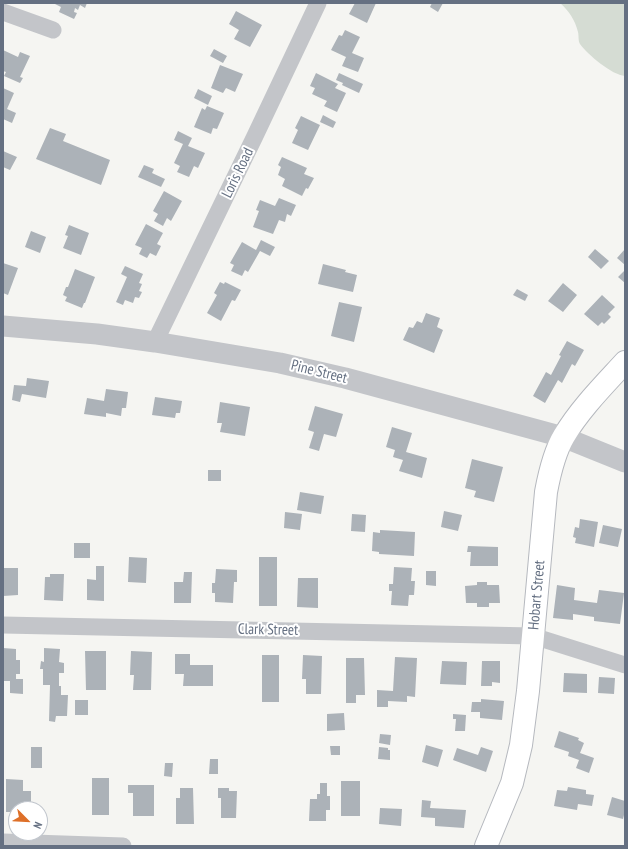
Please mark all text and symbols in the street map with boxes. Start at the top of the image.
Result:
street label: Loris Road [218,145,258,201]
street label: Pine Street [289,356,349,388]
street label: Hobart Street [525,559,549,631]
street label: Clark Street [238,620,298,640]
north arrow [8,801,48,841]
text: N [30,820,46,831]

